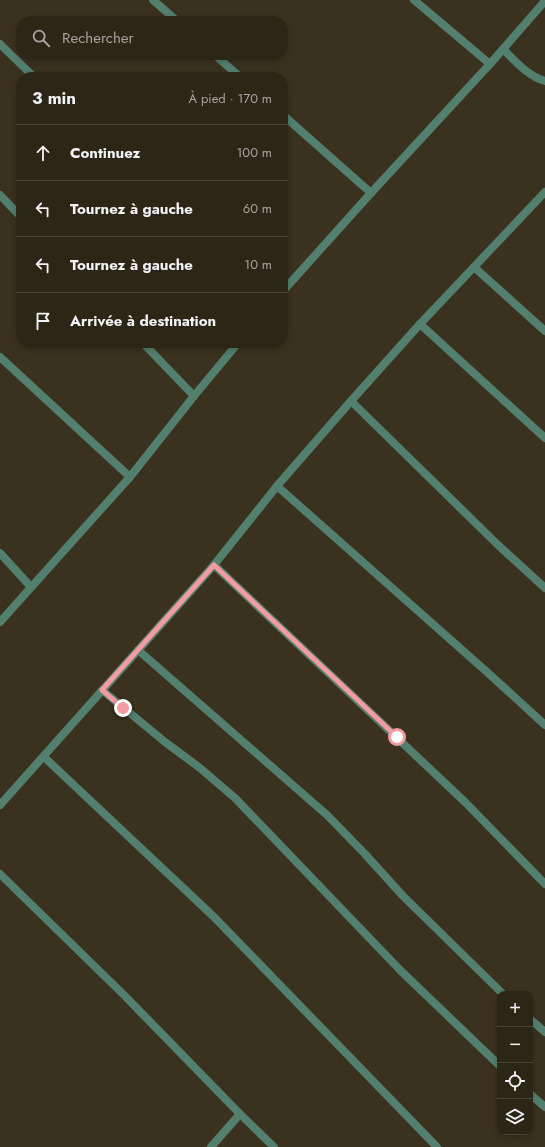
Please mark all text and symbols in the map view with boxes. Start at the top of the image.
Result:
search box [16,16,288,60]
icon: search [30,27,52,49]
text: Rechercher [62,27,134,49]
text: 3 min [32,86,76,110]
text: À pied · 170 m [188,89,272,108]
icon: ahead [32,142,54,164]
text: Continuez [70,142,140,164]
text: 100 m [237,143,272,162]
icon: left [32,198,54,220]
text: Tournez à gauche [70,198,193,220]
text: 60 m [243,199,272,218]
icon: left [32,254,54,276]
text: Tournez à gauche [70,254,193,276]
text: 10 m [244,255,272,274]
icon: arrive [32,310,54,332]
text: Arrivée à destination [70,310,216,332]
route end [114,699,132,717]
route start [388,728,406,746]
map controls [497,991,533,1135]
button: + [497,991,533,1027]
button: − [497,1027,533,1063]
button: locate [497,1063,533,1099]
button: layers [497,1099,533,1135]

